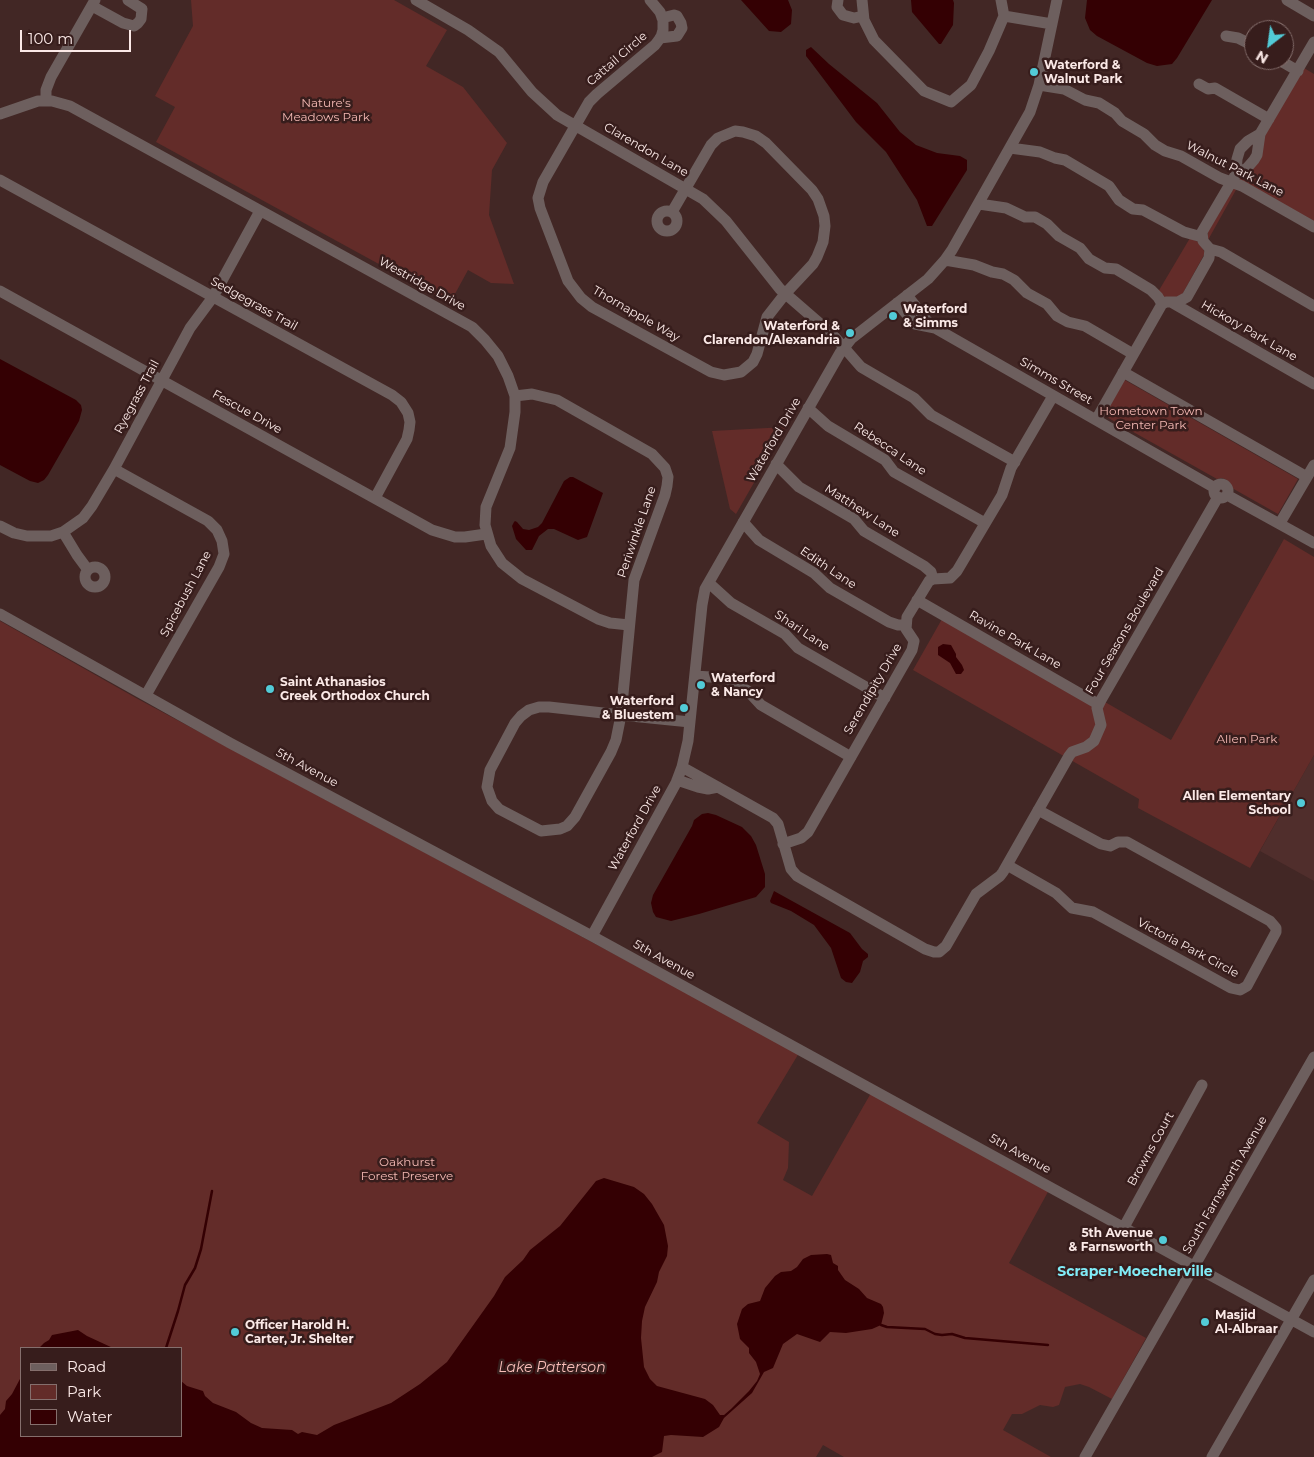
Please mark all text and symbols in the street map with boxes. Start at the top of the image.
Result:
scale bar [22,20,134,52]
north arrow [1244,20,1294,70]
text: 100 m [28,29,73,48]
street label: Cattail Circle [584,29,650,89]
text: N [1253,47,1271,68]
place label: Waterford & Walnut Park [1044,58,1122,86]
marker: Waterford & Walnut Park [1028,66,1040,78]
park label: Nature's Meadows Park [282,96,370,124]
street label: Clarendon Lane [601,120,691,180]
street label: Walnut Park Lane [1184,138,1286,200]
street label: Westridge Drive [376,254,468,314]
street label: Sedgegrass Trail [208,274,300,334]
street label: Thornapple Way [590,283,682,345]
street label: Hickory Park Lane [1198,298,1300,364]
place label: Waterford & Simms [903,302,967,330]
marker: Waterford & Simms [887,310,899,322]
place label: Waterford & Clarendon/Alexandria [703,319,840,347]
marker: Waterford & Clarendon/Alexandria [844,327,856,339]
street label: Simms Street [1017,354,1095,408]
street label: Ryegrass Trail [112,358,162,436]
street label: Fescue Drive [210,387,284,437]
street label: Waterford Drive [744,395,804,485]
park label: Hometown Town Center Park [1099,404,1203,432]
street label: Rebecca Lane [851,419,929,479]
street label: Matthew Lane [822,481,902,541]
street label: Periwinkle Lane [615,484,659,580]
street label: Edith Lane [797,544,859,592]
street label: Spicebush Lane [157,548,215,640]
street label: Four Seasons Boulevard [1083,565,1167,697]
street label: Shari Lane [772,607,832,655]
street label: Ravine Park Lane [966,608,1064,672]
street label: Serendipity Drive [841,641,905,737]
place label: Waterford & Nancy [711,671,775,699]
place label: Saint Athanasios Greek Orthodox Church [280,675,430,703]
marker: Waterford & Nancy [695,679,707,691]
marker: Saint Athanasios Greek Orthodox Church [264,683,276,695]
place label: Waterford & Bluestem [602,694,674,722]
marker: Waterford & Bluestem [678,702,690,714]
park label: Allen Park [1217,732,1277,746]
street label: 5th Avenue [274,746,340,790]
street label: Waterford Drive [606,783,664,873]
place label: Allen Elementary School [1183,789,1291,817]
marker: Allen Elementary School [1295,797,1307,809]
street label: Victoria Park Circle [1135,915,1241,981]
street label: 5th Avenue [631,937,697,983]
street label: Browns Court [1125,1109,1177,1189]
street label: South Farnsworth Avenue [1180,1114,1270,1256]
street label: 5th Avenue [987,1131,1053,1177]
park label: Oakhurst Forest Preserve [361,1155,453,1183]
place label: 5th Avenue & Farnsworth [1069,1226,1153,1254]
marker: 5th Avenue & Farnsworth [1157,1234,1169,1246]
district label: Scraper-Moecherville [1057,1264,1213,1280]
place label: Masjid Al-Albraar [1215,1308,1278,1336]
marker: Masjid Al-Albraar [1199,1316,1211,1328]
place label: Officer Harold H. Carter, Jr. Shelter [245,1318,354,1346]
marker: Officer Harold H. Carter, Jr. Shelter [229,1326,241,1338]
legend [20,1347,182,1437]
text: Road [67,1357,106,1376]
water label: Lake Patterson [498,1360,606,1376]
text: Park [67,1382,101,1401]
text: Water [67,1407,113,1426]

